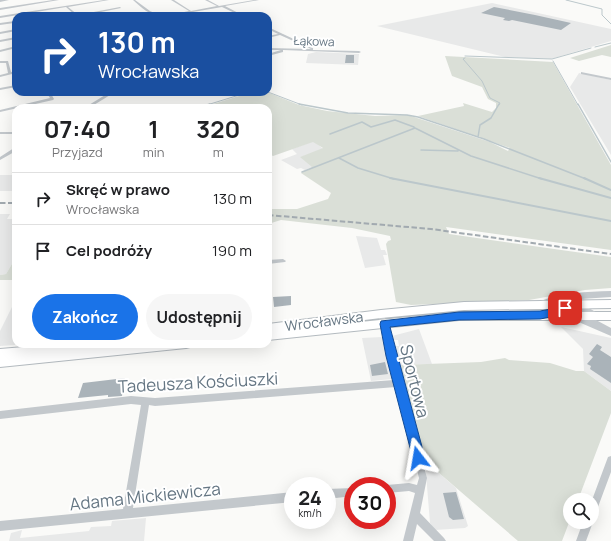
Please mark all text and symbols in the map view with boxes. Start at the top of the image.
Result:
text: 130 m [98,23,176,61]
icon: right [32,28,84,80]
street label: Łąkowa [293,32,335,50]
text: Wrocławska [98,59,199,83]
text: 07:40 [44,112,111,145]
text: 1 [148,112,159,145]
text: 320 [196,112,240,145]
text: Przyjazd [52,143,103,161]
text: min [143,143,164,161]
text: m [213,143,224,161]
text: Skręć w prawo [66,179,170,200]
icon: right [32,188,54,210]
text: 130 m [213,188,252,209]
text: Wrocławska [66,200,139,218]
icon: arrive [32,240,54,262]
text: Cel podróży [66,240,152,261]
text: 190 m [212,240,252,261]
pin [548,291,582,325]
button: Zakończ [32,294,138,340]
button: Udostępnij [146,294,252,340]
icon: arrive [554,297,576,319]
street label: Wrocławska [284,307,364,335]
street label: Sportowa [395,342,435,420]
street label: Tadeusza Kościuszki [117,366,279,398]
position arrow [397,437,439,479]
street label: Adama Mickiewicza [68,477,222,515]
speed limit sign: 30 [344,477,396,529]
text: 24 [298,484,322,511]
map controls [563,493,599,529]
button: search [563,493,599,529]
text: km/h [298,506,322,520]

